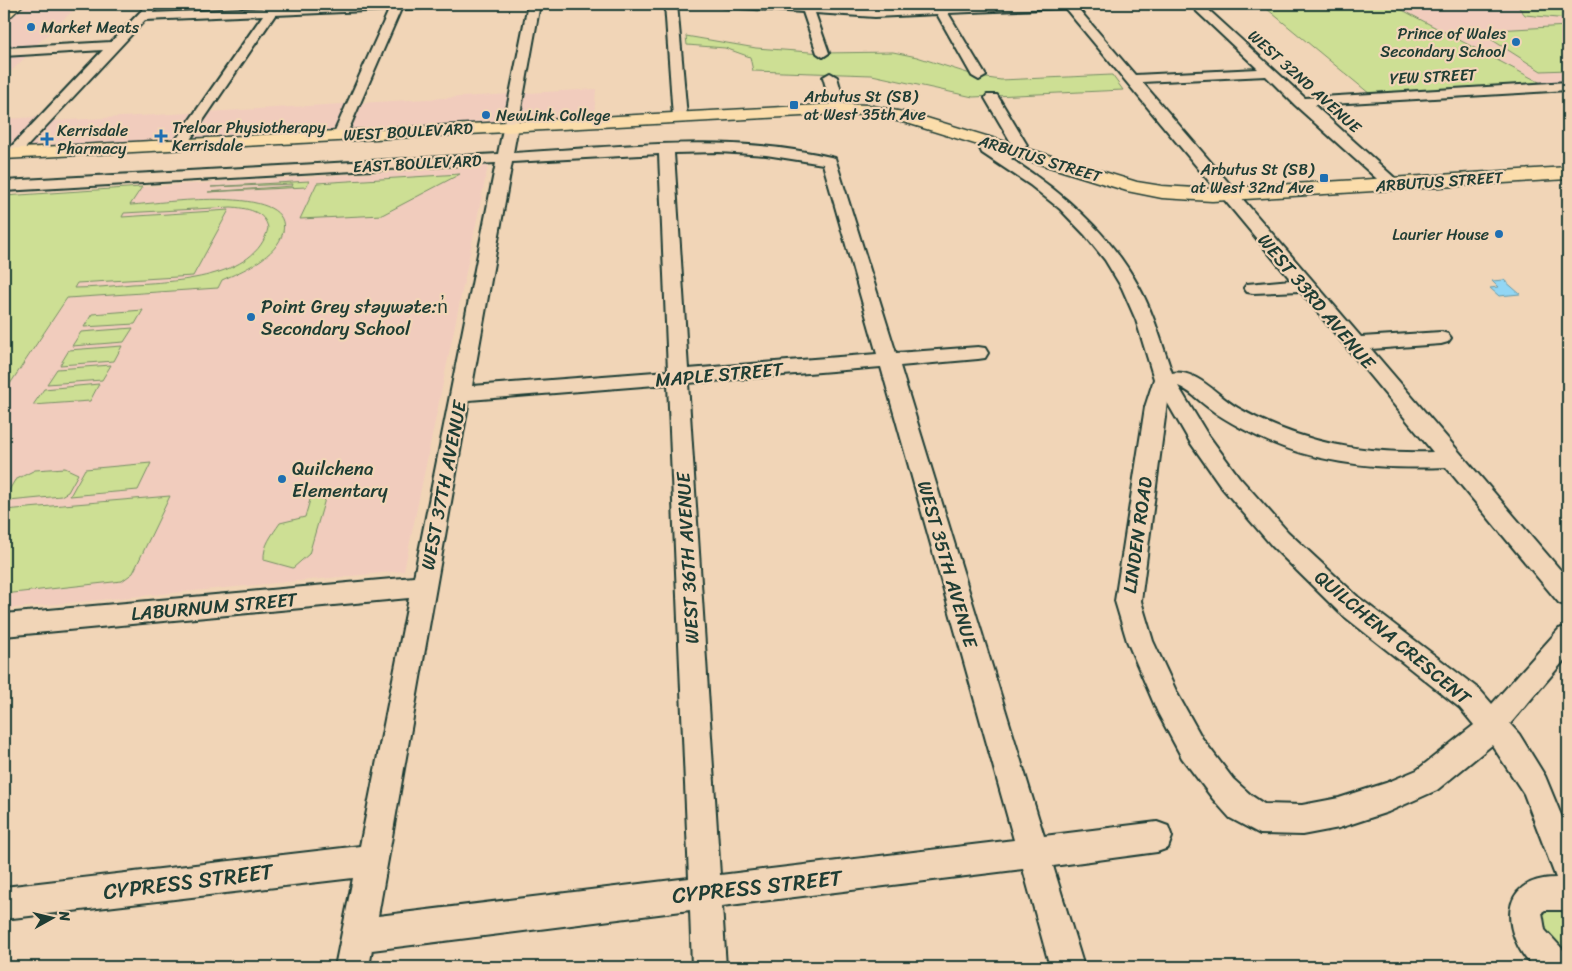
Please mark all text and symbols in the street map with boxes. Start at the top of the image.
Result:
place label: Market Meats [41,13,140,42]
place label: Prince of Wales Secondary School [1380,19,1506,66]
marker: Market Meats [25,21,37,33]
street label: WEST 32ND AVENUE [1241,22,1369,141]
marker: Prince of Wales Secondary School [1510,36,1522,48]
street label: YEW STREET [1389,60,1478,93]
place label: Arbutus St (SB) at West 35th Ave [803,82,926,129]
marker: Arbutus St (SB) at West 35th Ave [788,99,800,111]
place label: NewLink College [496,101,611,130]
marker: NewLink College [480,109,492,121]
place label: Treloar Physiotherapy Kerrisdale [172,113,326,160]
street label: WEST BOULEVARD [343,114,474,149]
place label: Kerrisdale Pharmacy [57,116,128,163]
street label: ARBUTUS STREET [974,126,1106,191]
marker: Treloar Physiotherapy Kerrisdale [154,129,168,143]
marker: Kerrisdale Pharmacy [41,133,53,145]
street label: EAST BOULEVARD [352,146,482,181]
place label: Arbutus St (SB) at West 32nd Ave [1191,155,1315,202]
street label: ARBUTUS STREET [1374,162,1505,200]
marker: Arbutus St (SB) at West 32nd Ave [1318,172,1330,184]
place label: Laurier House [1392,220,1489,249]
street label: WEST 33RD AVENUE [1249,226,1385,378]
marker: Laurier House [1493,228,1505,240]
place label: Point Grey stəywəte:n̓ Secondary School [261,290,448,345]
marker: Point Grey stəywəte:n̓ Secondary School [245,311,257,323]
street label: MAPLE STREET [654,352,786,397]
street label: WEST 37TH AVENUE [411,396,476,573]
place label: Quilchena Elementary [292,452,388,507]
street label: WEST 36TH AVENUE [666,470,708,645]
marker: Quilchena Elementary [276,473,288,485]
street label: LINDEN ROAD [1113,474,1162,595]
street label: WEST 35TH AVENUE [908,477,988,653]
street label: QUILCHENA CRESCENT [1307,562,1479,714]
street label: LABURNUM STREET [130,583,300,630]
street label: CYPRESS STREET [101,852,277,911]
street label: CYPRESS STREET [670,858,846,915]
north arrow [28,894,78,944]
text: N [51,909,77,923]

